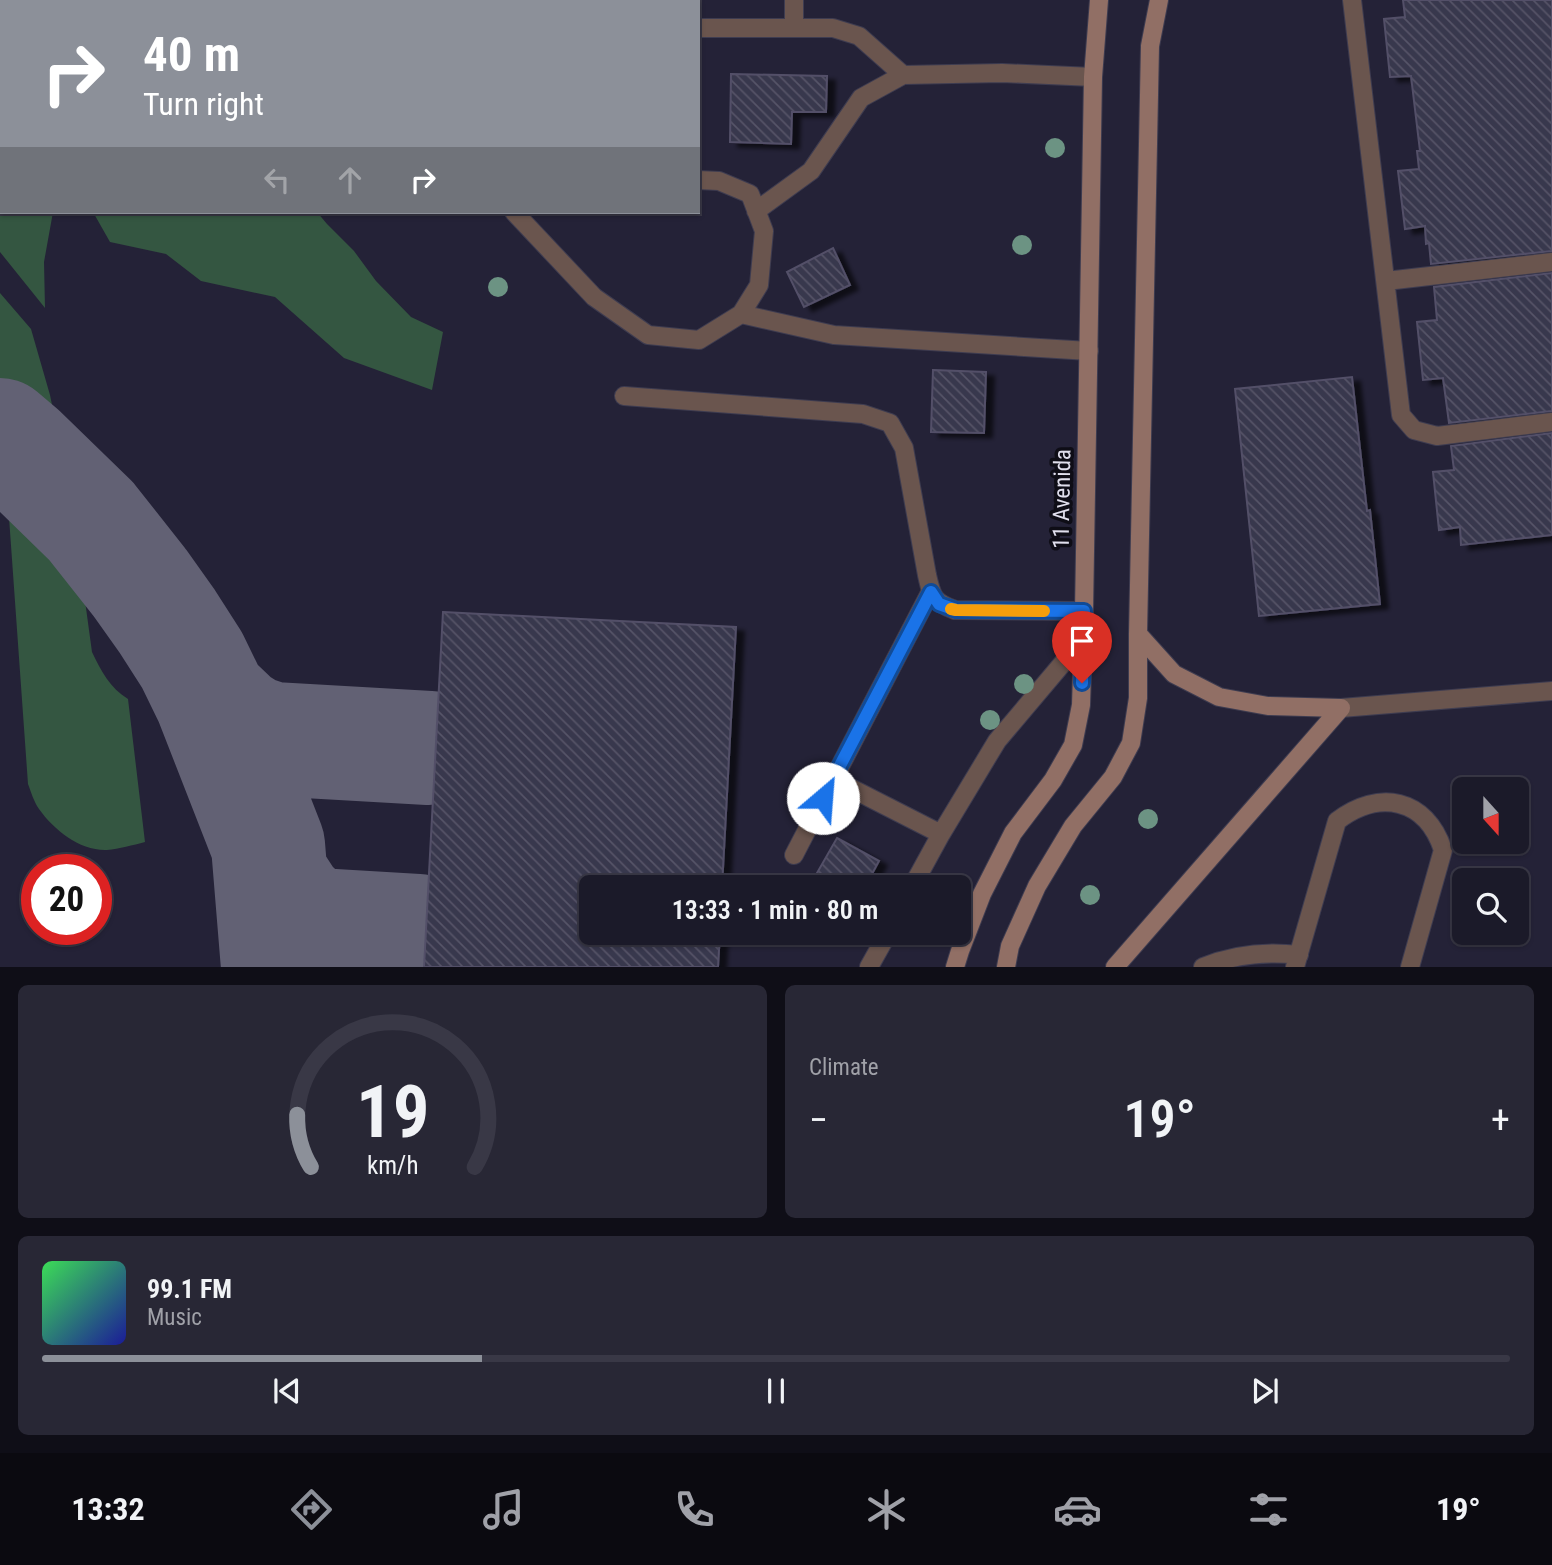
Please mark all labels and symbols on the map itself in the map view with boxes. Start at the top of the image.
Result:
street label: 11 Avenida [1048,449,1076,549]
pin [1052,611,1112,683]
position arrow [786,761,860,835]
north arrow [1452,777,1530,854]
speed limit sign: 20 [21,854,112,945]

